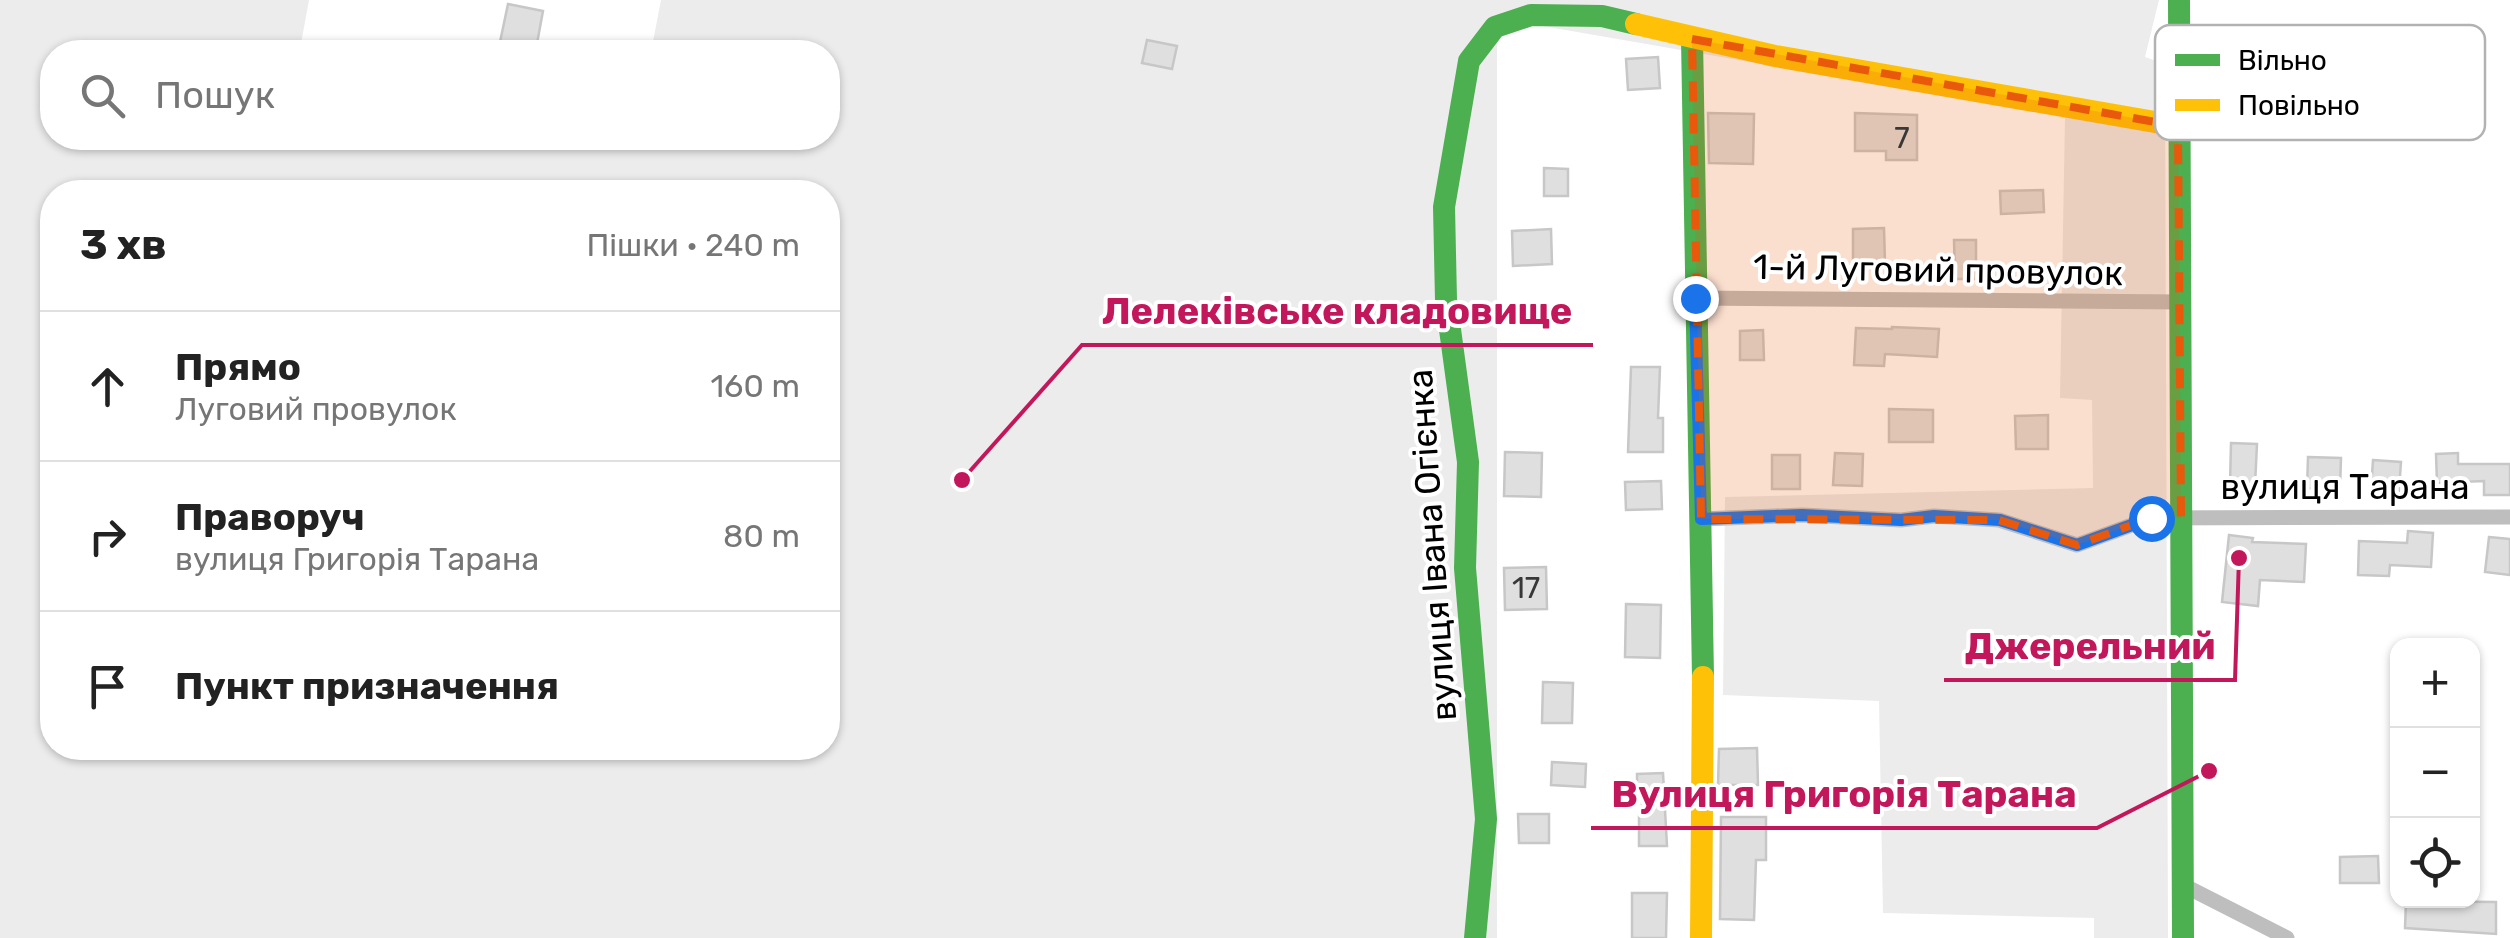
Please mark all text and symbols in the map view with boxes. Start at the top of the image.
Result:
legend [2155,25,2485,140]
search box [40,40,840,150]
text: Вільно [2238,44,2327,77]
icon: search [75,68,130,123]
text: Пошук [155,72,275,118]
text: Повільно [2238,89,2360,122]
house number: 7 [1894,120,1910,156]
text: 3 хв [80,220,167,270]
text: Пішки · 240 m [586,226,800,264]
street label: 1-й Луговий провулок [1753,246,2123,294]
route end [1673,276,1719,322]
callout: Лелеківське кладовище [1082,277,1593,345]
text: Лелеківське кладовище [1102,288,1572,334]
text: Прямо [175,344,301,390]
icon: ahead [80,359,135,414]
text: 160 m [710,367,800,405]
street label: вулиця Івана Огієнка [1399,368,1465,722]
text: Луговий провулок [175,390,457,428]
street label: вулиця Тарана [2220,466,2470,508]
text: Праворуч [175,494,365,540]
route start [2129,496,2175,542]
icon: right [80,509,135,564]
text: 80 m [723,517,800,555]
text: вулиця Григорія Тарана [175,540,539,578]
house number: 17 [1512,570,1540,606]
callout: Джерельний [1944,612,2235,680]
text: Джерельний [1964,623,2216,669]
map controls [2390,638,2480,908]
button: + [2390,638,2480,728]
icon: arrive [80,659,135,714]
text: Пункт призначення [175,663,559,709]
button: − [2390,728,2480,818]
callout: Вулиця Григорія Тарана [1591,760,2097,828]
text: Вулиця Григорія Тарана [1611,771,2077,817]
button: locate [2390,818,2480,908]

